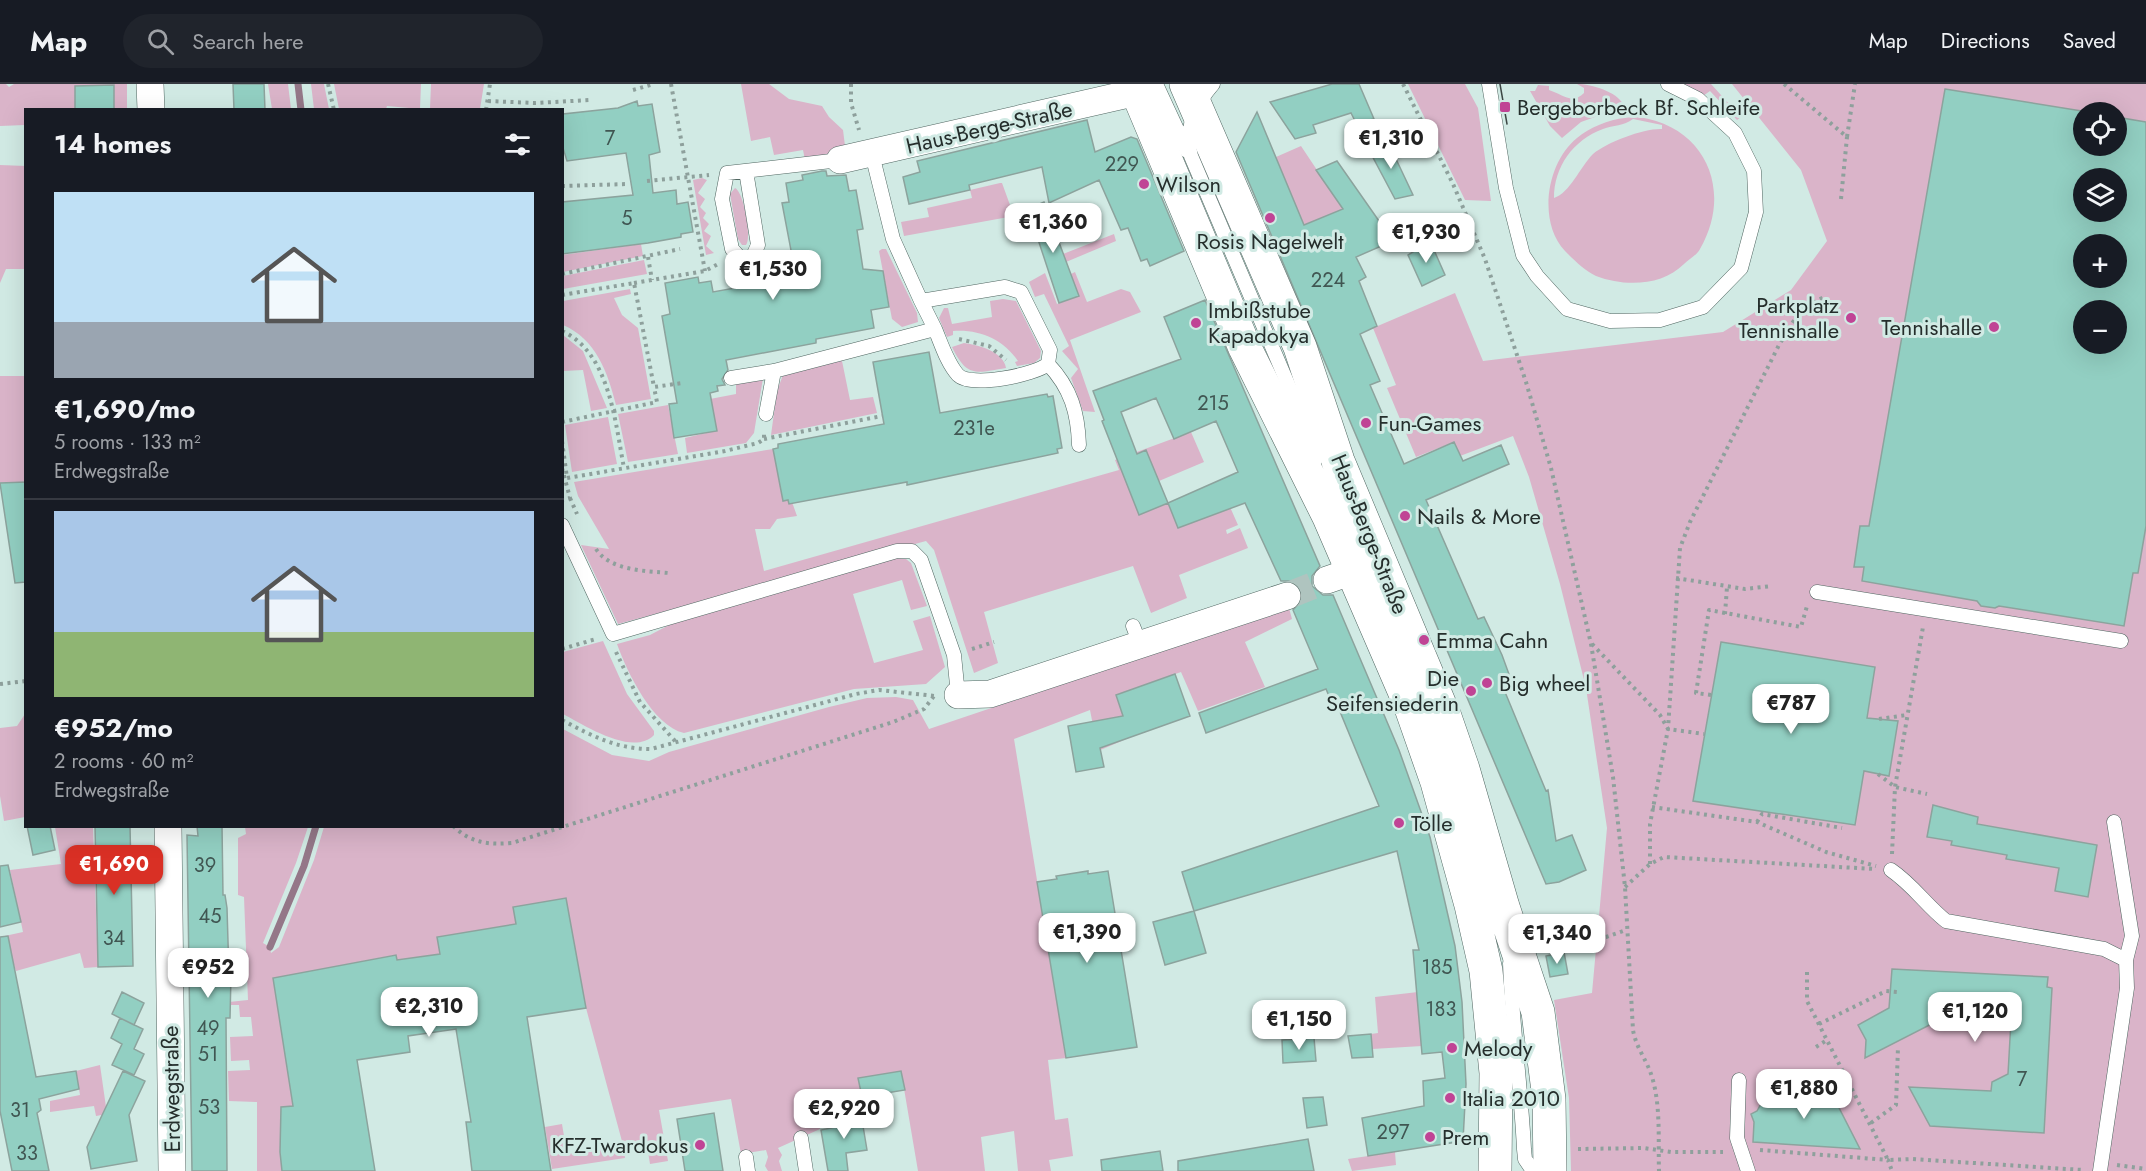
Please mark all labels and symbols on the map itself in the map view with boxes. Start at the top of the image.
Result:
place label: Bergeborbeck Bf. Schleife [1517,91,1760,123]
street label: Haus-Berge-Straße [903,92,1075,162]
marker: Bergeborbeck Bf. Schleife [1498,100,1512,114]
pin: €1,310 [1342,119,1440,170]
house number: 7 [605,124,616,153]
house number: 229 [1105,150,1139,179]
place label: Wilson [1156,168,1221,200]
marker: Wilson [1137,177,1151,191]
pin: €1,360 [1004,203,1102,254]
house number: 5 [621,204,633,233]
marker: Rosis Nagelwelt [1263,211,1277,225]
pin: €1,930 [1377,213,1475,264]
place label: Rosis Nagelwelt [1196,225,1344,257]
pin: €1,530 [724,250,822,301]
house number: 224 [1311,266,1346,295]
place label: Parkplatz Tennishalle [1738,289,1839,346]
place label: Imbißstube Kapadokya [1208,294,1311,351]
marker: Parkplatz Tennishalle [1844,311,1858,325]
place label: Tennishalle [1881,311,1982,343]
marker: Imbißstube Kapadokya [1189,316,1203,330]
marker: Tennishalle [1987,320,2001,334]
house number: 215 [1197,389,1229,418]
place label: Fun-Games [1378,407,1481,439]
house number: 231e [953,414,995,443]
marker: Fun-Games [1359,416,1373,430]
street label: Haus-Berge-Straße [1323,449,1417,619]
place label: Nails & More [1417,500,1541,532]
marker: Nails & More [1398,509,1412,523]
place label: Emma Cahn [1436,624,1548,656]
marker: Emma Cahn [1417,633,1431,647]
place label: Die Seifensiederin [1326,662,1459,719]
place label: Big wheel [1499,667,1590,699]
marker: Big wheel [1480,676,1494,690]
marker: Die Seifensiederin [1464,684,1478,698]
pin: €787 [1755,684,1827,735]
place label: Tölle [1411,807,1453,839]
marker: Tölle [1392,816,1406,830]
pin: €1,690 [65,845,163,896]
house number: 39 [194,851,216,880]
house number: 45 [199,902,221,931]
pin: €1,390 [1038,913,1136,964]
pin: €1,340 [1508,914,1606,965]
house number: 34 [103,924,126,953]
pin: €952 [172,948,244,999]
house number: 185 [1421,953,1453,982]
pin: €2,310 [380,987,478,1038]
pin: €1,120 [1926,992,2024,1043]
house number: 183 [1426,995,1456,1024]
pin: €1,150 [1250,1000,1348,1051]
house number: 49 [196,1014,220,1043]
street label: Erdwegstraße [154,1025,188,1153]
place label: Melody [1464,1032,1533,1064]
house number: 51 [198,1040,218,1069]
marker: Melody [1445,1041,1459,1055]
house number: 7 [2017,1065,2028,1094]
pin: €1,880 [1755,1069,1853,1120]
place label: Italia 2010 [1462,1082,1560,1114]
pin: €2,920 [795,1089,893,1140]
marker: Italia 2010 [1443,1091,1457,1105]
house number: 53 [198,1093,220,1122]
house number: 31 [10,1096,30,1125]
house number: 297 [1377,1118,1410,1147]
place label: Prem [1442,1121,1489,1153]
place label: KFZ-Twardokus [552,1129,688,1161]
marker: Prem [1423,1130,1437,1144]
marker: KFZ-Twardokus [693,1138,707,1152]
house number: 33 [16,1139,38,1168]

